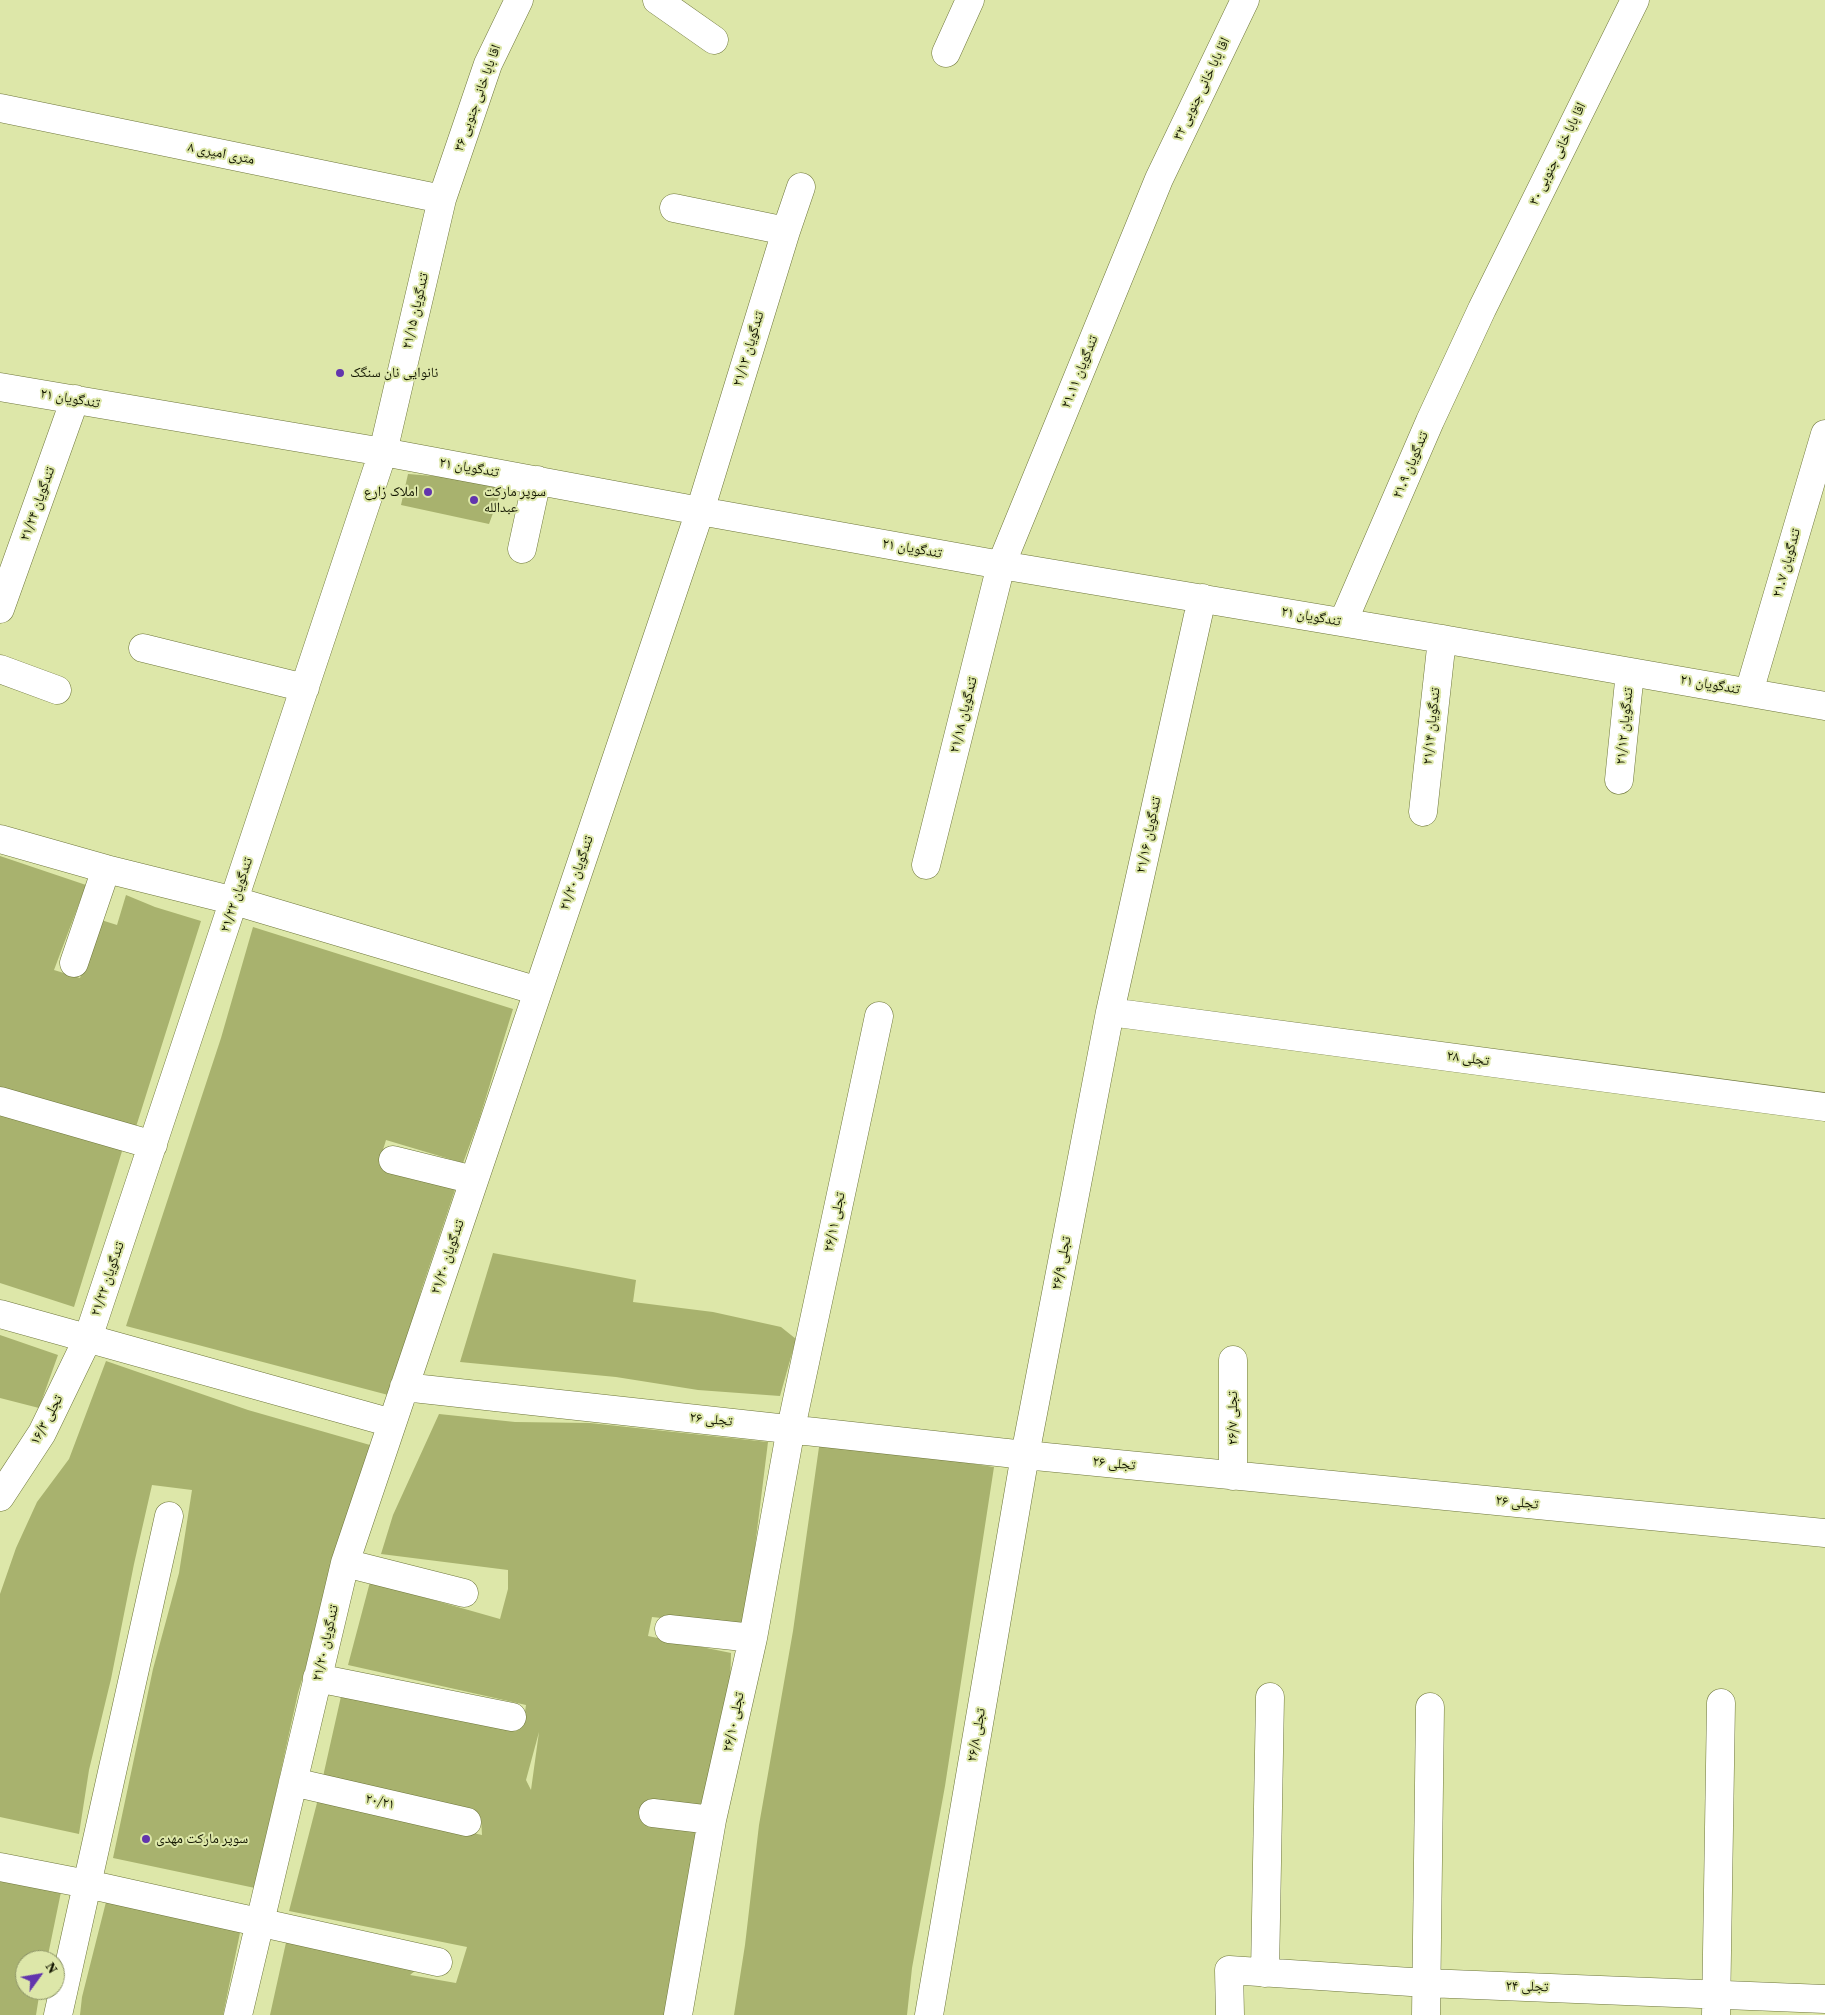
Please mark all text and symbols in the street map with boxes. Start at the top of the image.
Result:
street label: ۳۲ اقا بابا خانی جنوبی [1170,35,1234,143]
street label: ۳۶ اقا بابا خانی جنوبی [451,42,505,154]
street label: ۳۰ اقا بابا خانی جنوبی [1526,100,1590,208]
street label: ۸ متری امیری [186,139,256,169]
street label: ۲۱/۱۵ تندگویان [399,271,433,351]
street label: ۲۱/۱۳ تندگویان [730,310,768,388]
street label: ۲۱.۱۱ تندگویان [1058,333,1102,411]
place label: نانوایی نان سنگک [350,365,438,381]
marker: نانوایی نان سنگک [334,367,346,379]
street label: ۲۱ تندگویان [39,385,101,413]
street label: ۲۱.۹ تندگویان [1389,429,1433,501]
street label: ۲۱ تندگویان [438,454,500,482]
street label: ۲۱/۲۴ تندگویان [17,465,59,543]
place label: املاک زارع [364,484,418,500]
place label: سوپر مارکت عبدالله [484,484,546,516]
marker: املاک زارع [422,486,434,498]
marker: سوپر مارکت عبدالله [468,494,480,506]
street label: ۲۱.۷ تندگویان [1769,527,1805,599]
street label: ۲۱ تندگویان [881,535,943,563]
street label: ۲۱ تندگویان [1280,603,1342,631]
street label: ۲۱ تندگویان [1679,671,1741,699]
street label: ۲۱/۱۸ تندگویان [946,675,982,755]
street label: ۲۱/۱۴ تندگویان [1420,687,1444,765]
street label: ۲۱/۱۲ تندگویان [1613,687,1637,765]
street label: ۲۱/۱۶ تندگویان [1133,795,1165,875]
street label: ۲۱/۲۰ تندگویان [556,834,598,912]
street label: ۲۱/۲۲ تندگویان [217,856,257,934]
street label: ۲۸ تجلی [1446,1048,1490,1070]
street label: ۲۶/۱۱ تجلی [821,1191,849,1253]
street label: ۲۱/۲۰ تندگویان [427,1218,469,1296]
street label: ۲۶/۹ تجلی [1049,1235,1075,1291]
street label: ۲۱/۲۲ تندگویان [87,1240,129,1318]
street label: ۲۶/۷ تجلی [1225,1391,1241,1445]
street label: ۱۶/۳ تجلی [27,1392,67,1448]
street label: ۲۶ تجلی [689,1409,733,1431]
street label: ۲۶ تجلی [1092,1453,1136,1475]
street label: ۲۶ تجلی [1495,1492,1539,1514]
street label: ۲۱/۲۰ تندگویان [309,1603,343,1683]
street label: ۲۶/۱۰ تجلی [720,1691,748,1753]
street label: ۲۶/۸ تجلی [964,1707,990,1763]
street label: ۲۰/۲۱ [364,1790,396,1814]
place label: سوپر مارکت مهدی [156,1831,248,1847]
marker: سوپر مارکت مهدی [140,1833,152,1845]
north arrow [15,1950,65,2000]
text: N [41,1958,63,1977]
street label: ۲۴ تجلی [1505,1978,1549,1996]

